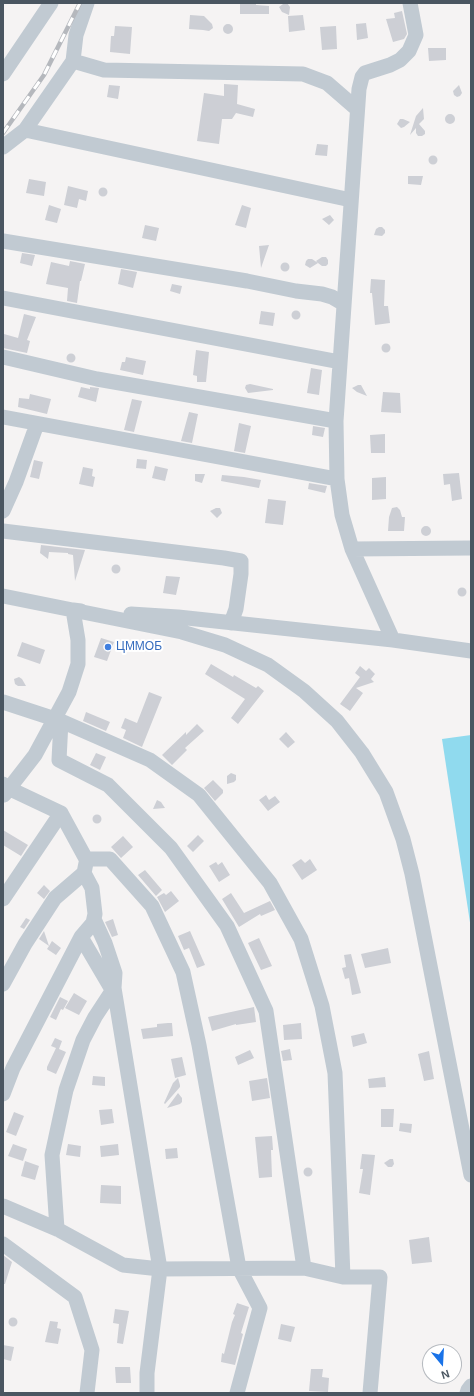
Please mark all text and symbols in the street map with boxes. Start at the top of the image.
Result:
place label: ЦММОБ [116,640,162,654]
marker: ЦММОБ [103,642,113,652]
north arrow [422,1344,462,1384]
text: N [440,1368,451,1381]

